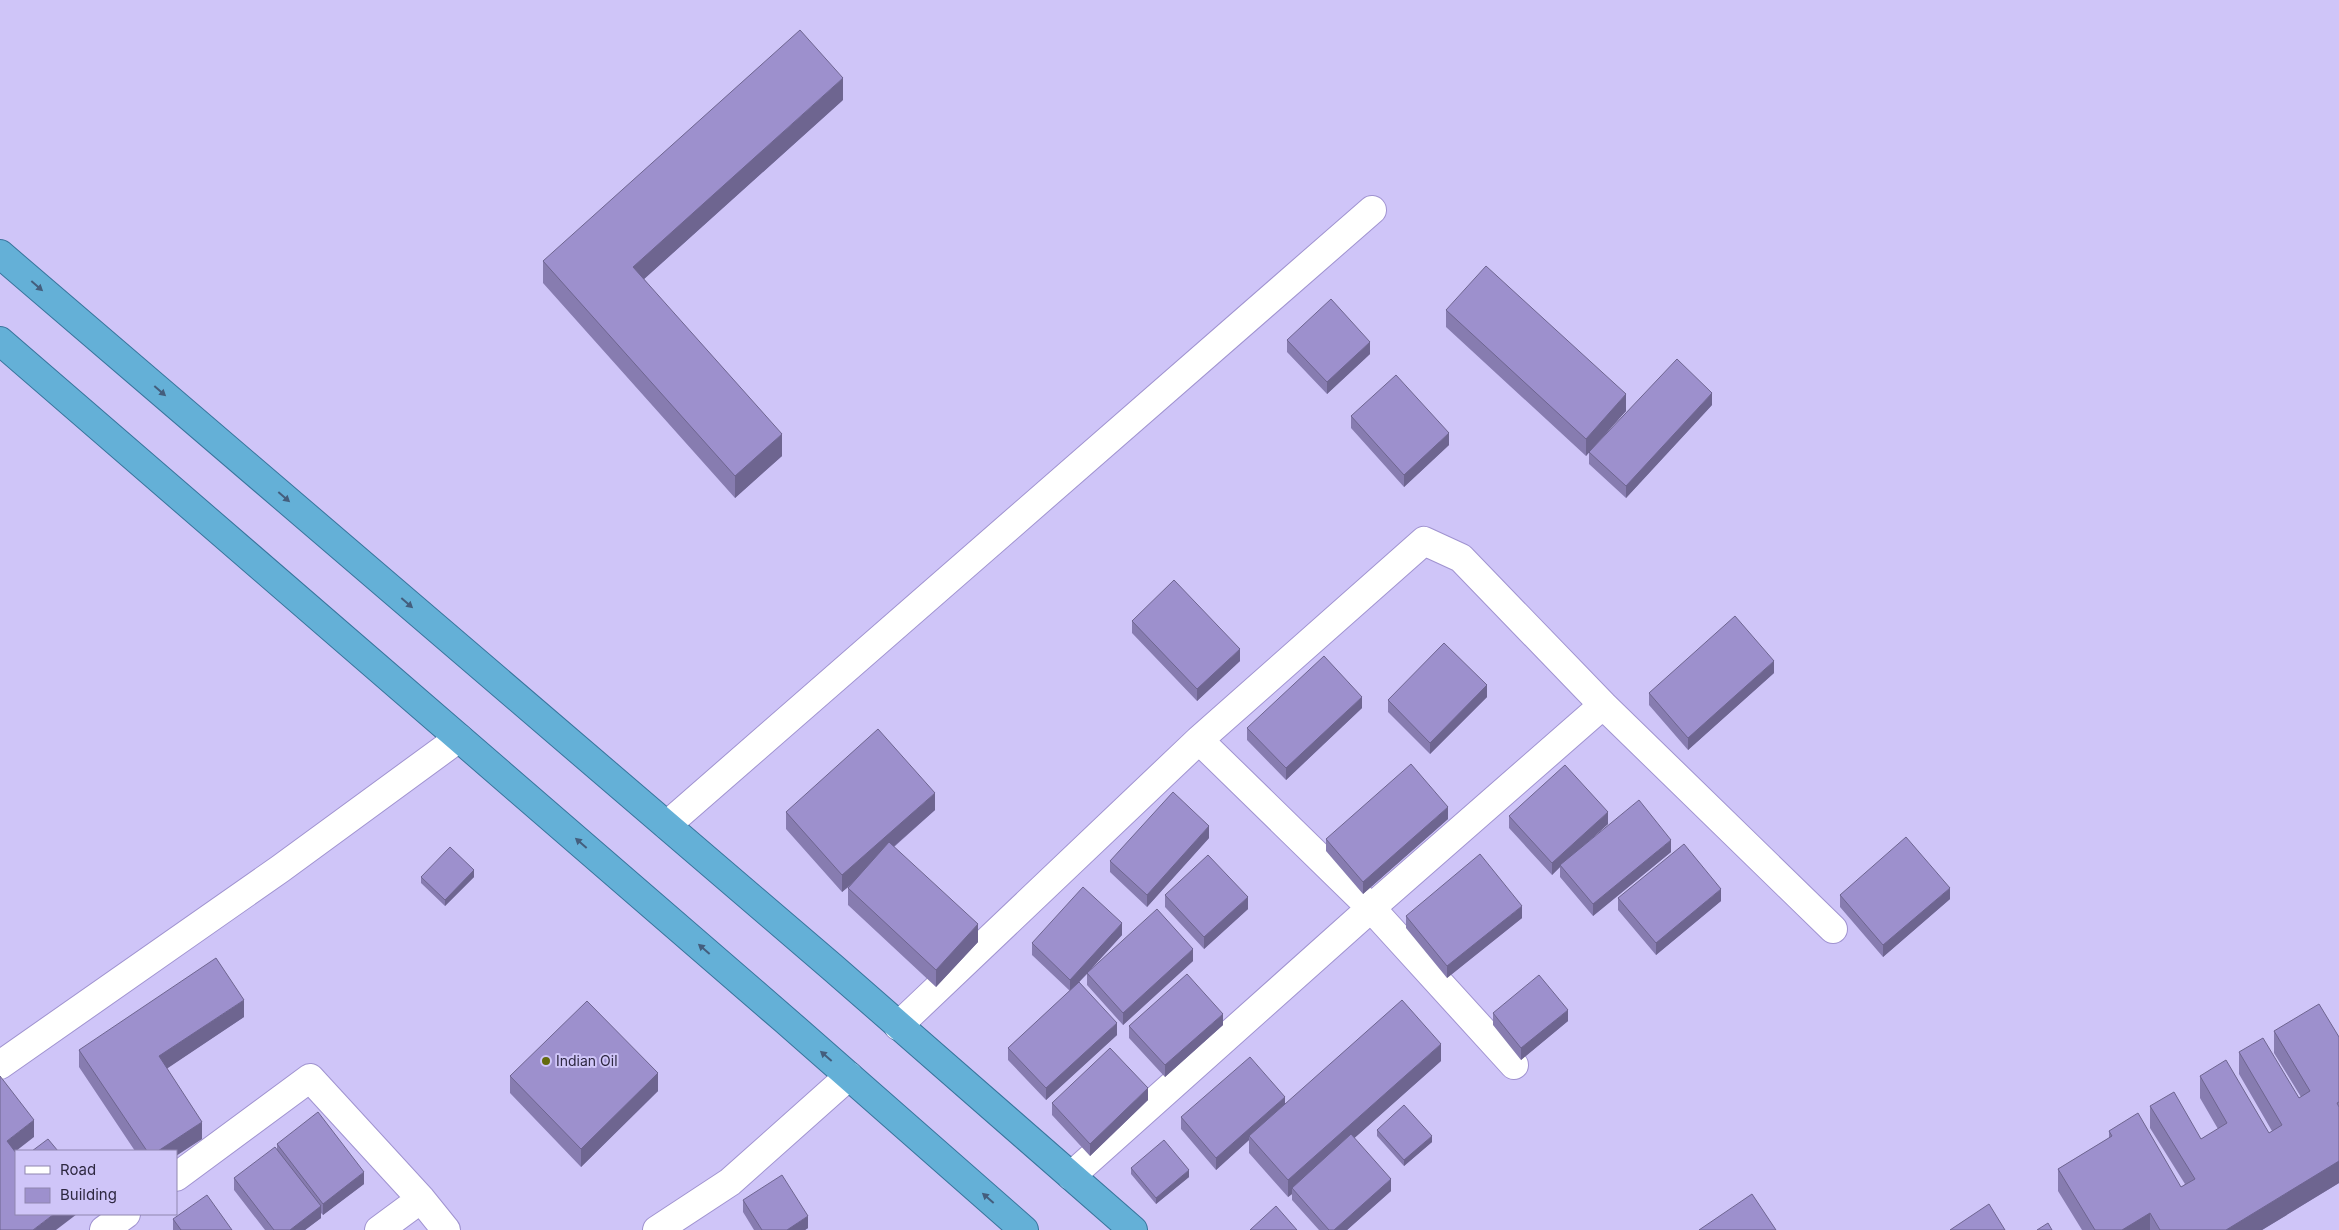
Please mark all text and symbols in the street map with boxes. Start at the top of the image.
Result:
one-way arrow [30,280,43,291]
one-way arrow [154,386,167,397]
one-way arrow [277,491,289,503]
one-way arrow [401,597,414,608]
one-way arrow [575,837,587,849]
one-way arrow [697,944,710,955]
one-way arrow [821,1050,833,1062]
place label: Indian Oil [556,1052,618,1069]
marker: Indian Oil [540,1055,552,1067]
legend [15,1150,178,1215]
text: Road [60,1160,96,1179]
text: Building [60,1185,117,1204]
one-way arrow [982,1192,994,1204]

